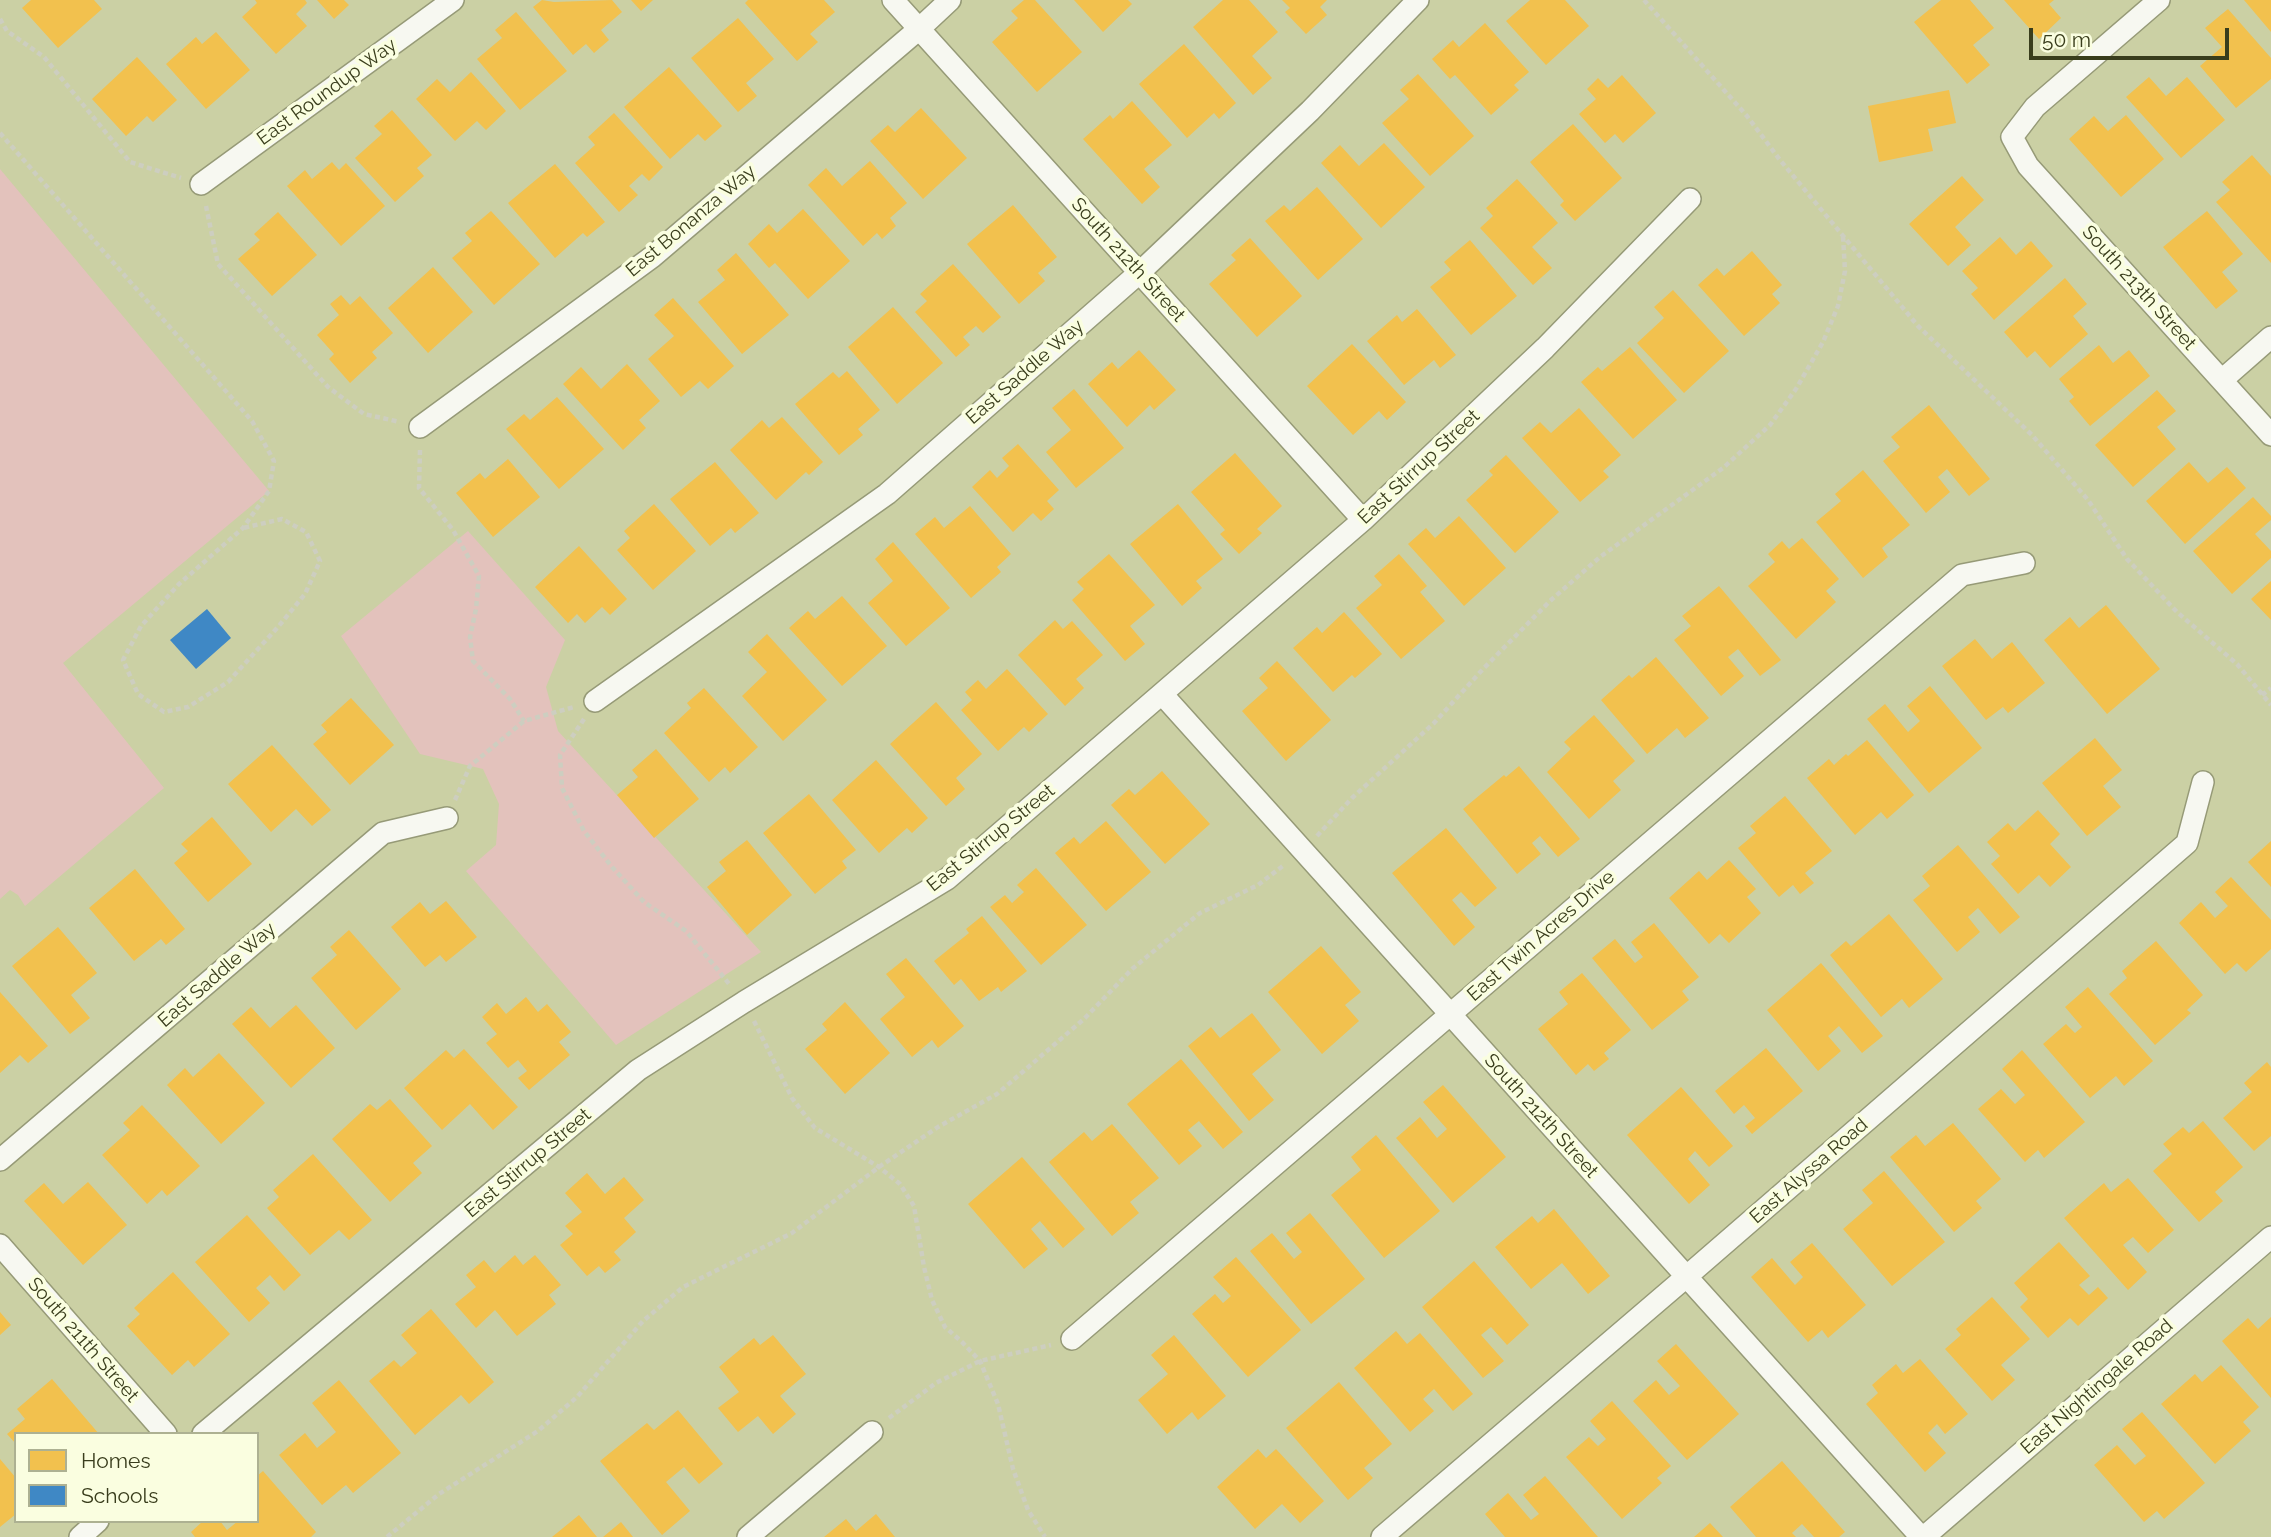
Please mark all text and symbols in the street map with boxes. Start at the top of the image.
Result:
scale bar [2033,14,2232,58]
text: 50 m [2042,27,2091,52]
street label: East Roundup Way [253,34,401,150]
street label: East Bonanza Way [621,160,761,282]
street label: South 212th Street [1066,193,1190,327]
street label: South 213th Street [2077,221,2201,355]
street label: East Saddle Way [962,315,1088,429]
street label: East Stirrup Street [1353,405,1485,529]
street label: East Stirrup Street [922,779,1060,897]
street label: East Twin Acres Drive [1463,866,1619,1006]
street label: East Saddle Way [154,918,280,1032]
street label: South 212th Street [1479,1049,1603,1183]
street label: East Stirrup Street [460,1103,596,1223]
street label: East Alyssa Road [1745,1113,1873,1229]
street label: South 211th Street [23,1273,143,1407]
street label: East Nightingale Road [2016,1315,2178,1459]
legend [14,1432,259,1523]
text: Homes [81,1448,151,1473]
text: Schools [81,1483,158,1508]

